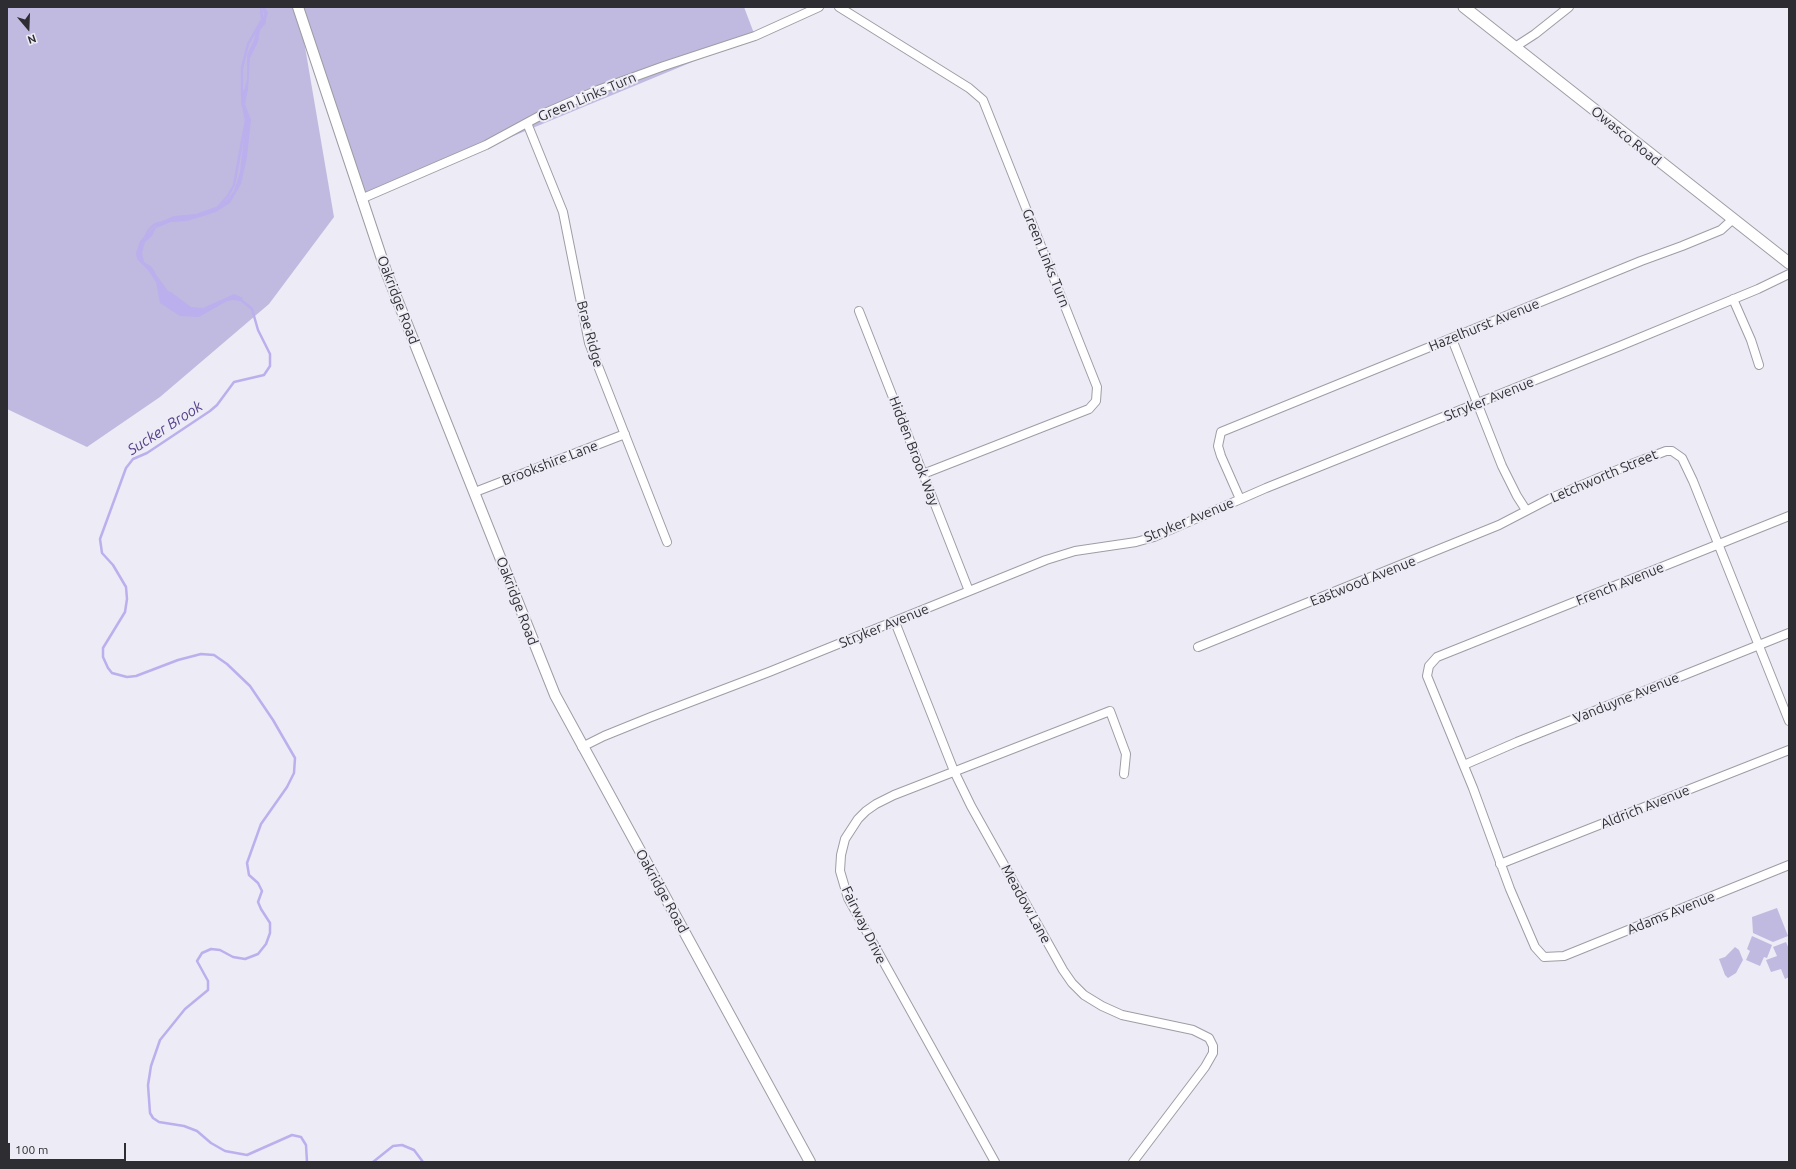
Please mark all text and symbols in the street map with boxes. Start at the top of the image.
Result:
north arrow [8,8,48,48]
text: N [26,32,38,46]
street label: Green Links Turn [535,69,639,125]
street label: Owasco Road [1588,103,1664,169]
street label: Green Links Turn [1019,206,1073,310]
street label: Oakridge Road [373,253,423,347]
street label: Hazelhurst Avenue [1426,295,1542,355]
street label: Brae Ridge [573,299,607,369]
street label: Stryker Avenue [1442,373,1536,425]
street label: Hidden Brook Way [885,394,943,508]
water label: Sucker Brook [124,397,206,459]
street label: Brookshire Lane [500,437,600,489]
street label: Letchworth Street [1548,446,1660,506]
street label: Stryker Avenue [1142,494,1236,546]
street label: Eastwood Avenue [1308,552,1418,610]
street label: Oakridge Road [492,554,542,648]
street label: French Avenue [1574,559,1666,609]
street label: Stryker Avenue [837,600,931,652]
street label: Vanduyne Avenue [1571,669,1681,727]
street label: Aldrich Avenue [1598,782,1692,832]
street label: Oakridge Road [632,846,692,936]
street label: Meadow Lane [997,862,1055,946]
street label: Fairway Drive [838,884,890,966]
street label: Adams Avenue [1625,888,1717,938]
scale bar [10,1135,128,1161]
text: 100 m [15,1143,48,1156]

